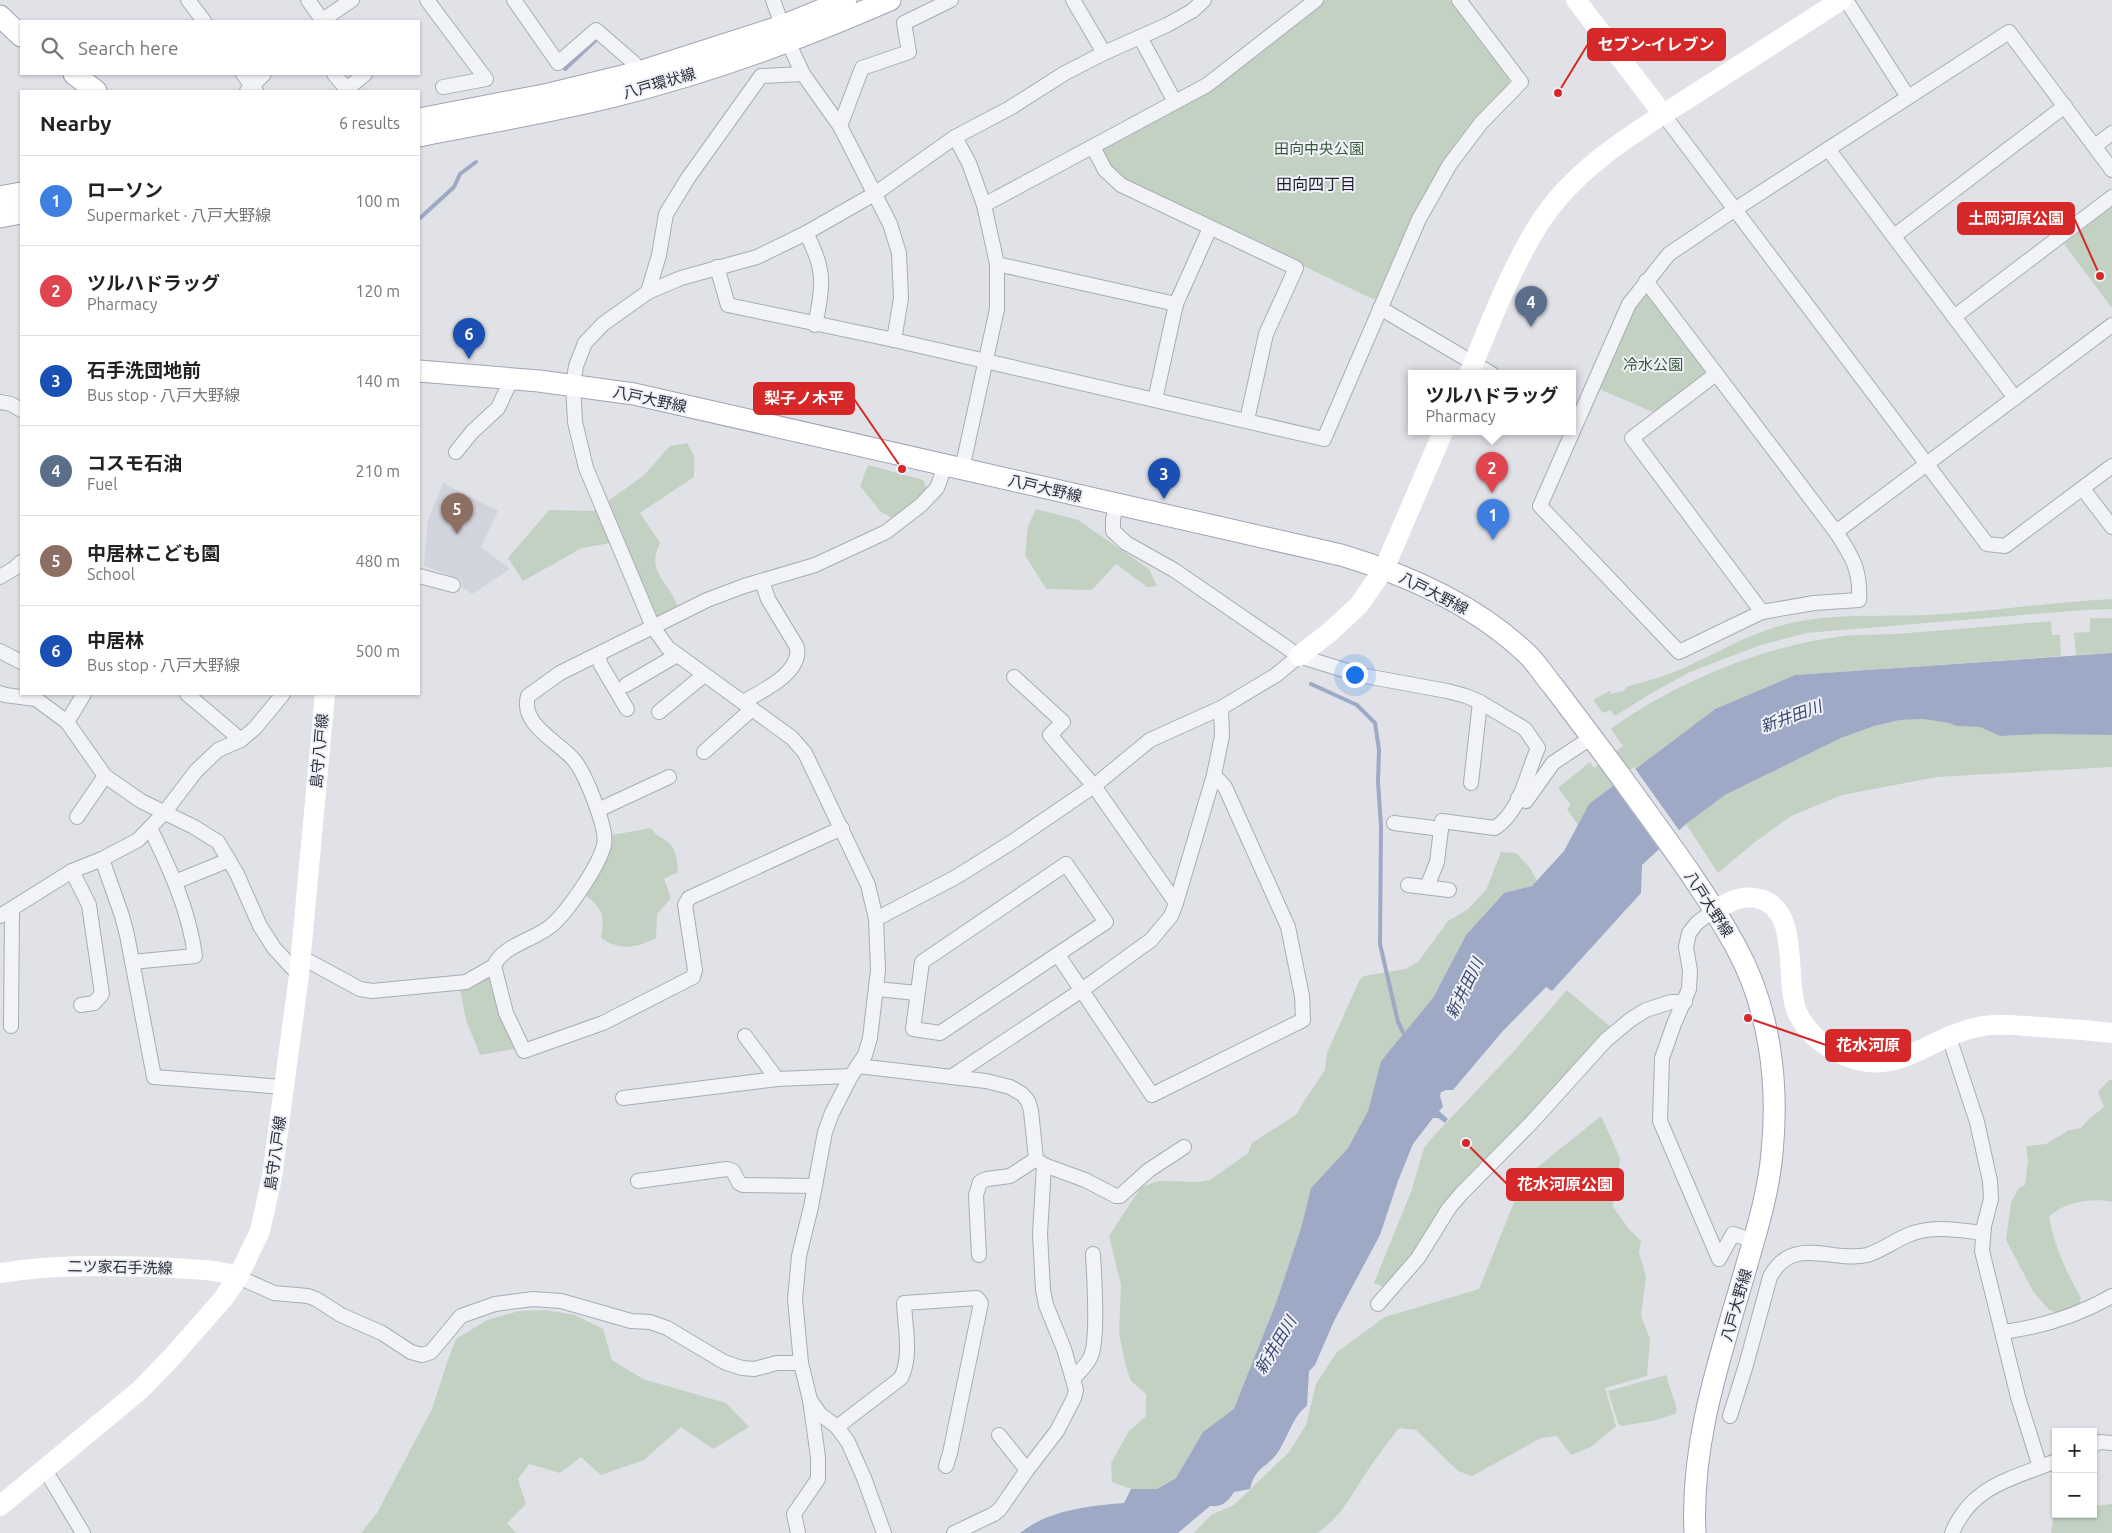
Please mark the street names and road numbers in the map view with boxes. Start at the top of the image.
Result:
street label: 八戸環状線 [621,64,697,102]
street label: 八戸大野線 [612,383,688,415]
street label: 八戸大野線 [1007,471,1083,505]
street label: 八戸大野線 [1397,568,1471,618]
street label: 島守八戸線 [307,713,331,789]
street label: 八戸大野線 [1681,868,1737,940]
street label: 島守八戸線 [261,1115,289,1191]
street label: 二ツ家石手洗線 [67,1258,173,1276]
street label: 八戸大野線 [1717,1267,1755,1343]

